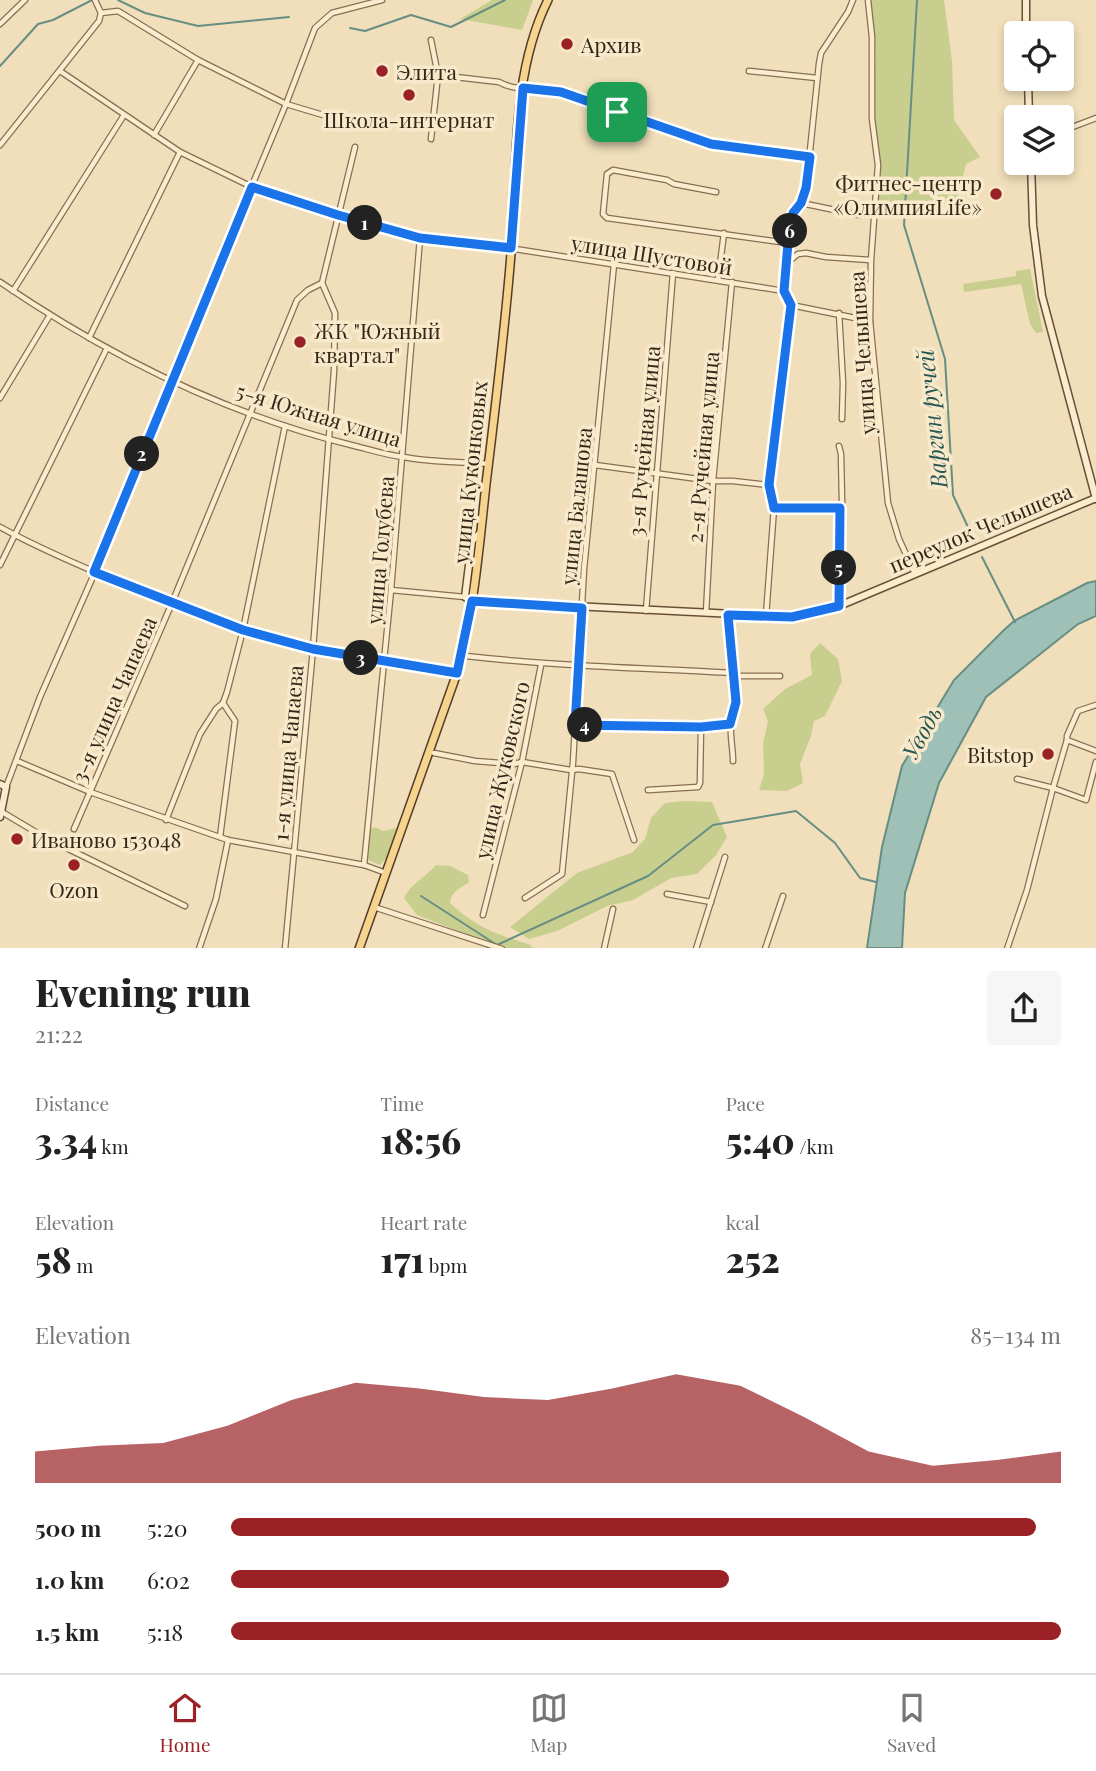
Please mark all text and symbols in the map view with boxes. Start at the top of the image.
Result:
map controls [1004,21,1074,175]
button: locate [1004,21,1074,91]
place label: Архив [580,30,642,58]
marker: Архив [559,36,575,52]
place label: Элита [396,57,457,85]
marker: Элита [374,63,390,79]
pin [587,82,647,142]
marker: Школа-интернат [401,87,417,103]
icon: arrive [598,93,636,131]
place label: Школа-интернат [324,105,494,133]
button: layers [1004,105,1074,175]
place label: Фитнес-центр «ОлимпияLife» [833,168,982,220]
marker: Фитнес-центр «ОлимпияLife» [988,186,1004,202]
pin: 1 [348,206,382,241]
text: 1 [361,209,368,235]
pin: 6 [772,214,808,248]
text: 6 [784,217,795,243]
street label: улица Шустовой [569,227,734,281]
street label: улица Челышева [841,270,881,437]
place label: ЖК "Южный квартал" [314,316,441,368]
marker: ЖК "Южный квартал" [292,334,308,350]
street label: 3-я Ручейная улица [621,344,665,538]
water label: Варгин ручей [908,347,954,491]
street label: 2-я Ручейная улица [680,350,724,544]
street label: 5-я Южная улица [233,376,405,453]
street label: улица Куконковых [445,379,493,566]
street label: улица Балашова [553,425,597,587]
pin: 2 [124,436,160,472]
text: 2 [137,440,146,466]
street label: улица Голубева [358,474,399,626]
street label: переулок Челышева [884,475,1077,578]
pin: 5 [822,550,856,586]
text: 5 [834,554,843,580]
street label: 3-я улица Чапаева [64,611,162,786]
pin: 3 [344,640,378,676]
text: 3 [356,644,365,670]
street label: 1-я улица Чапаева [265,663,309,842]
street label: улица Жуковского [467,678,535,863]
water label: Уводь [894,700,948,764]
pin: 4 [568,708,602,742]
text: 4 [579,711,590,737]
place label: Bitstop [967,740,1034,768]
marker: Bitstop [1040,746,1056,762]
place label: Иваново 153048 [31,825,181,853]
marker: Иваново 153048 [9,831,25,847]
marker: Ozon [66,857,82,873]
place label: Ozon [49,875,99,903]
text: Evening run [35,966,251,1017]
button: share [987,971,1061,1045]
text: 21:22 [35,1018,83,1049]
text: Distance [35,1090,109,1116]
text: Time [380,1090,424,1116]
text: Pace [726,1090,765,1116]
text: 3.34 [35,1116,97,1163]
text: 18:56 [380,1116,461,1163]
text: 5:40 [726,1116,795,1163]
text: km [97,1133,129,1159]
text: /km [795,1133,834,1159]
text: Elevation [35,1209,114,1235]
text: Heart rate [380,1209,467,1235]
text: kcal [726,1209,760,1235]
text: 58 [35,1235,72,1282]
text: 171 [380,1235,424,1282]
text: 252 [726,1235,780,1282]
text: m [72,1252,93,1278]
text: bpm [424,1252,467,1278]
text: Elevation [35,1319,131,1350]
text: 85–134 m [970,1319,1061,1350]
text: 500 m [35,1512,101,1543]
text: 5:20 [147,1512,187,1543]
text: 1.0 km [35,1564,104,1595]
text: 6:02 [147,1564,190,1595]
text: 1.5 km [35,1616,99,1647]
text: 5:18 [147,1616,183,1647]
tab: Home [160,1689,211,1757]
tab: Map [530,1689,568,1757]
tab: Saved [887,1689,936,1757]

